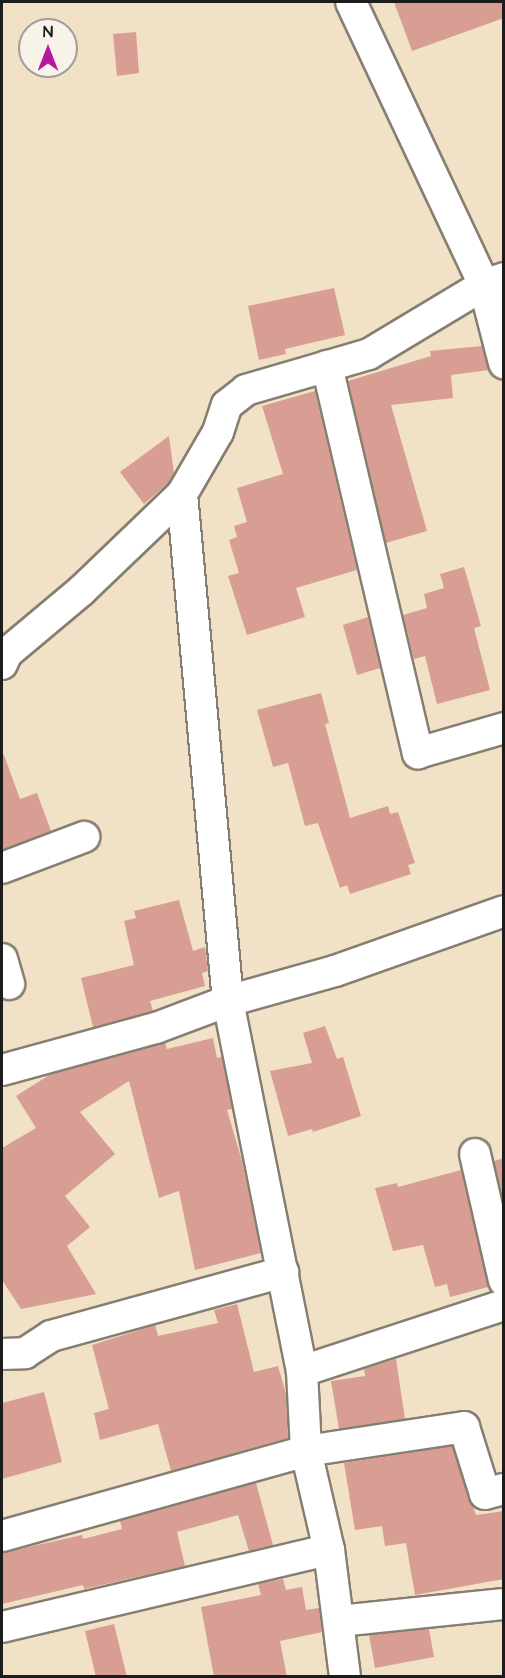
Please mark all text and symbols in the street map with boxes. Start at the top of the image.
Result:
north arrow [18,18,78,78]
text: N [43,21,53,43]

